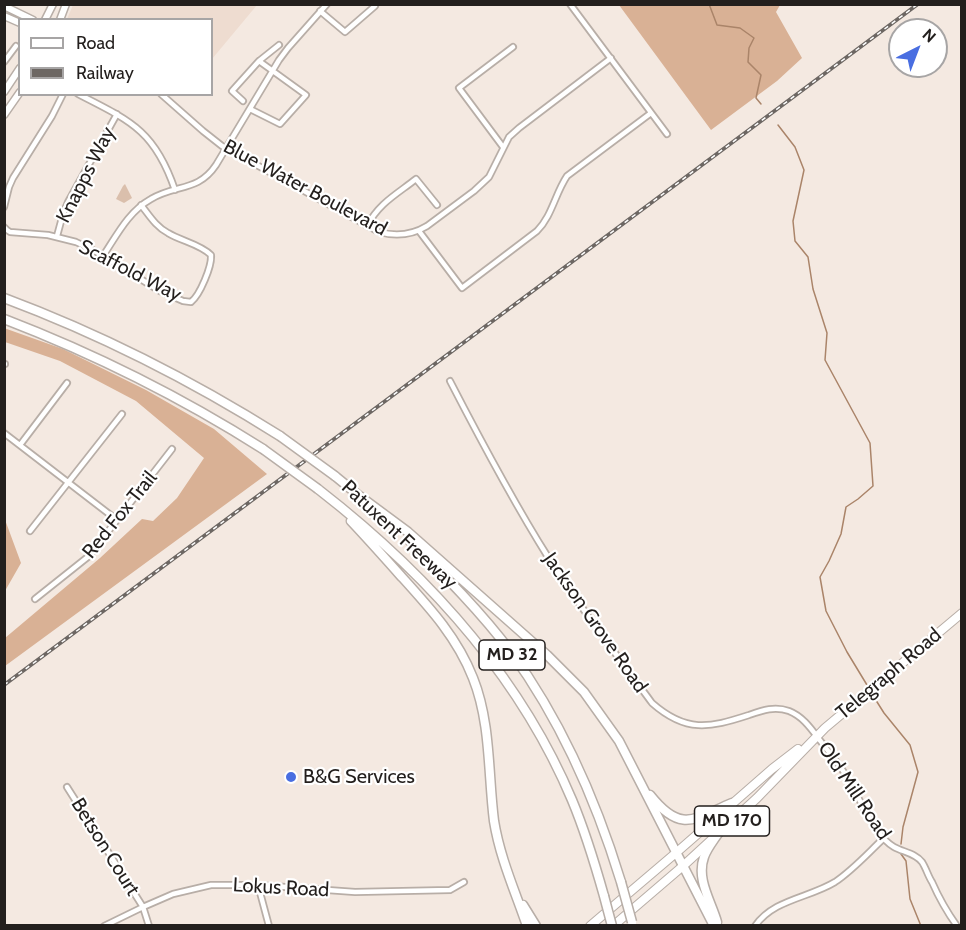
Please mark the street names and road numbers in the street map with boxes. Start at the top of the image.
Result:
street label: Knapps Way [52,123,120,227]
street label: Blue Water Boulevard [219,135,391,241]
street label: Scaffold Way [75,235,185,307]
street label: Red Fox Trail [78,467,162,563]
street label: Patuxent Freeway [336,475,462,595]
street label: Jackson Grove Road [538,548,652,698]
street label: Telegraph Road [832,623,946,725]
road number: MD 32 [479,640,545,670]
street label: Old Mill Road [812,737,896,845]
street label: Betson Court [66,794,144,900]
road number: MD 170 [694,806,770,836]
street label: Lokus Road [232,873,330,903]

